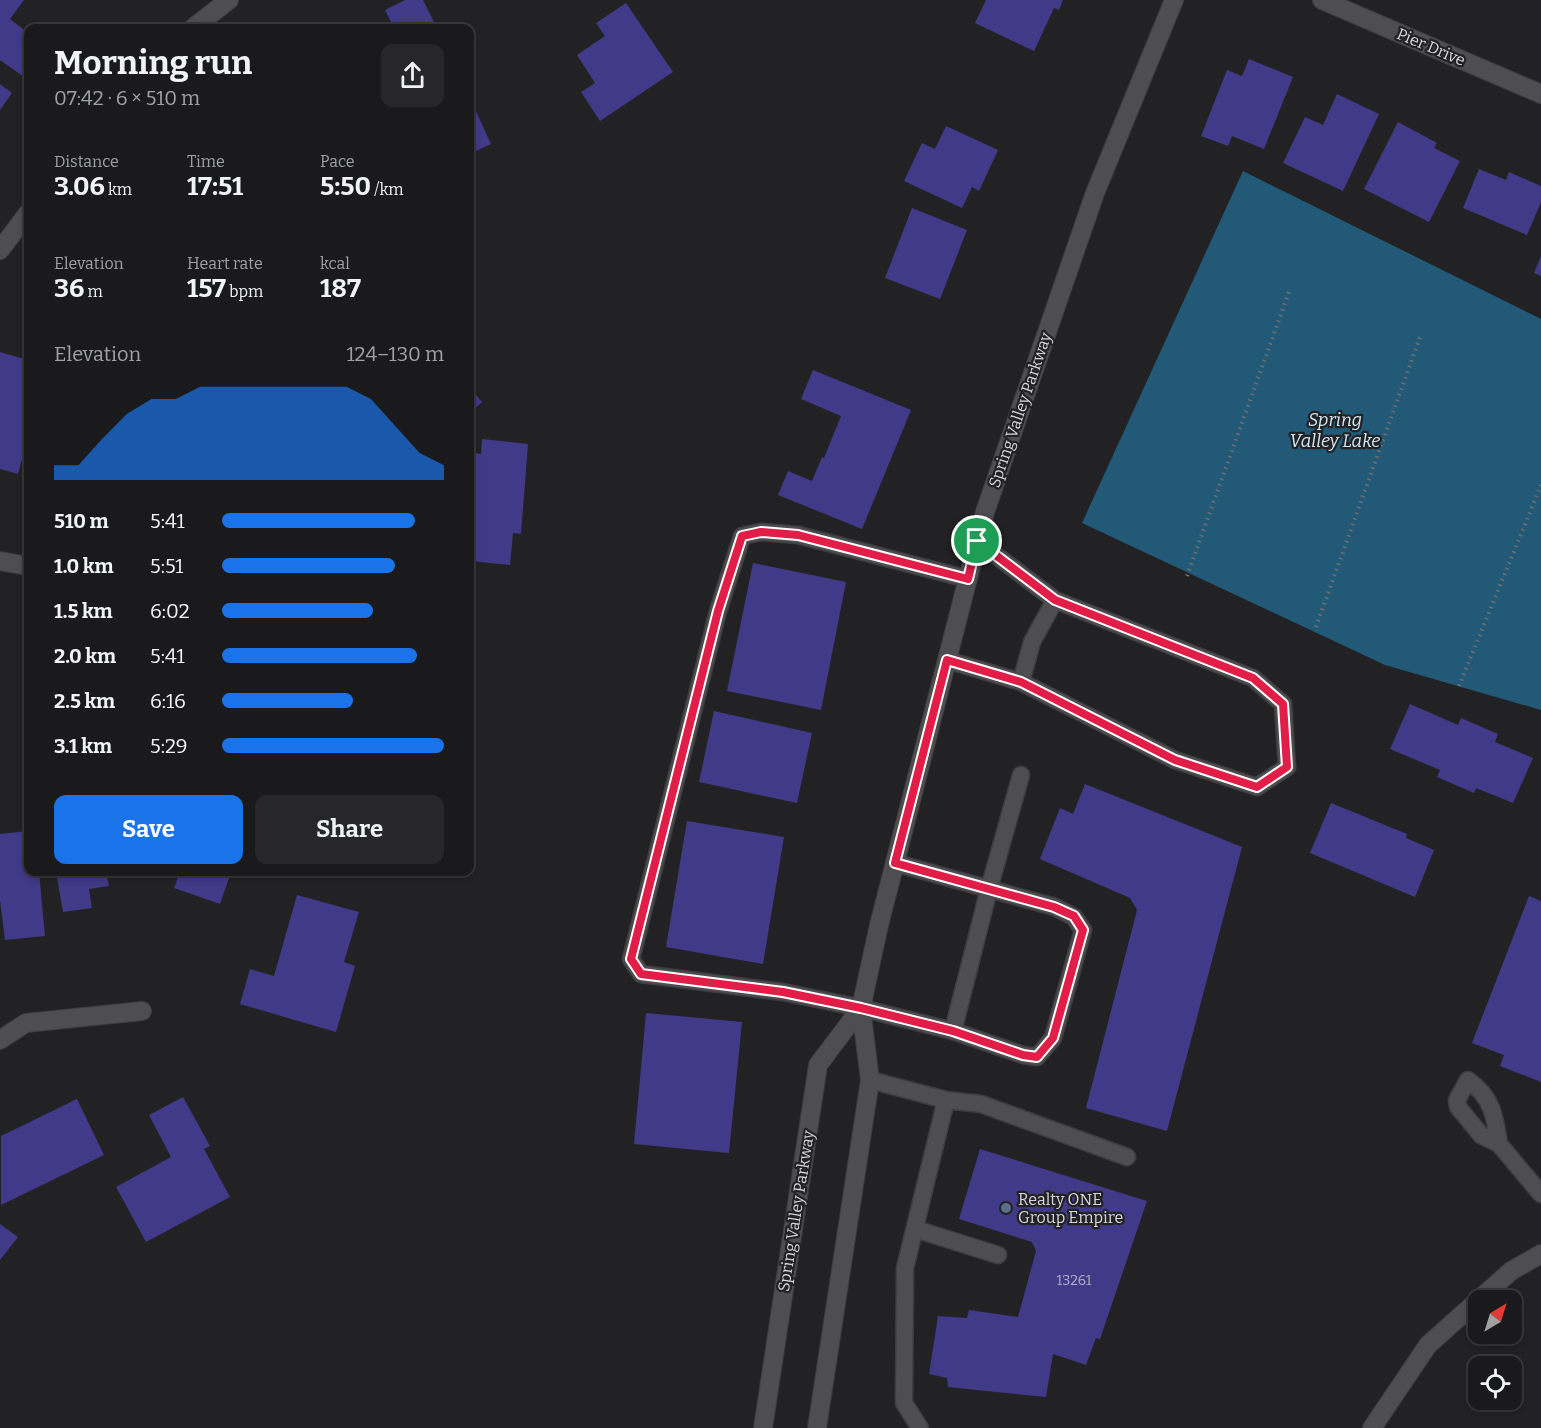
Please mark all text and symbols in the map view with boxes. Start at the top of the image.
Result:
street label: Pier Drive [1394,24,1468,70]
text: Morning run [54,43,252,83]
button: share [381,44,444,107]
text: 07:42 · 6 × 510 m [54,86,200,110]
text: Distance [54,152,119,171]
text: Time [187,152,225,171]
text: Pace [320,152,355,171]
text: 3.06 [54,171,105,202]
text: 17:51 [187,171,243,202]
text: 5:50 [320,171,371,202]
text: km [105,180,132,199]
text: /km [371,180,404,199]
text: Elevation [54,254,124,273]
text: Heart rate [187,254,263,273]
text: kcal [320,254,350,273]
text: 36 [54,273,84,304]
text: 157 [187,273,226,304]
text: 187 [320,273,361,304]
text: m [84,282,103,301]
text: bpm [226,282,263,301]
street label: Spring Valley Parkway [984,329,1056,490]
text: Elevation [54,342,141,366]
text: 124–130 m [346,342,444,366]
water label: Spring Valley Lake [1290,409,1380,452]
text: 510 m [54,509,109,533]
text: 5:41 [150,509,185,533]
pin [951,515,1002,566]
icon: arrive [960,524,993,557]
text: 1.0 km [54,554,114,578]
text: 5:51 [150,554,183,578]
text: 1.5 km [54,599,113,623]
text: 6:02 [150,599,190,623]
text: 2.0 km [54,644,116,668]
text: 5:41 [150,644,185,668]
text: 2.5 km [54,689,115,713]
text: 6:16 [150,689,186,713]
text: 3.1 km [54,734,112,758]
text: 5:29 [150,734,188,758]
button: Save [54,795,243,864]
button: Share [255,795,444,864]
street label: Spring Valley Parkway [774,1128,818,1293]
place label: Realty ONE Group Empire [1018,1190,1123,1227]
marker: Realty ONE Group Empire [999,1201,1013,1215]
house number: 13261 [1056,1272,1092,1289]
north arrow [1468,1290,1522,1344]
map controls [1468,1290,1522,1410]
button: locate [1468,1356,1522,1410]

